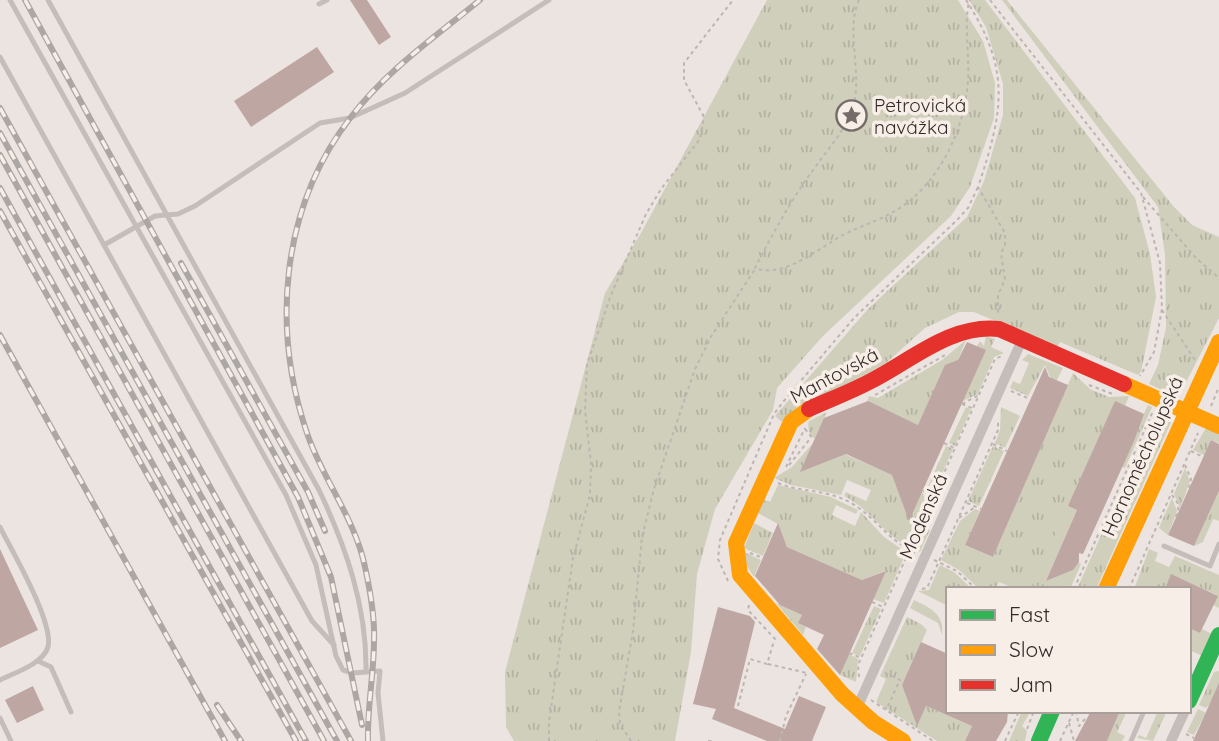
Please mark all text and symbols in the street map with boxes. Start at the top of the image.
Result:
place label: Petrovická navážka [874,93,966,139]
place icon: Petrovická navážka [834,99,868,133]
street label: Mantovská [786,342,882,408]
street label: Hornoměcholupská [1096,372,1188,540]
street label: Modenská [894,470,952,562]
legend [946,587,1191,713]
text: Fast [1009,601,1050,627]
text: Slow [1009,636,1054,662]
text: Jam [1009,671,1053,697]

